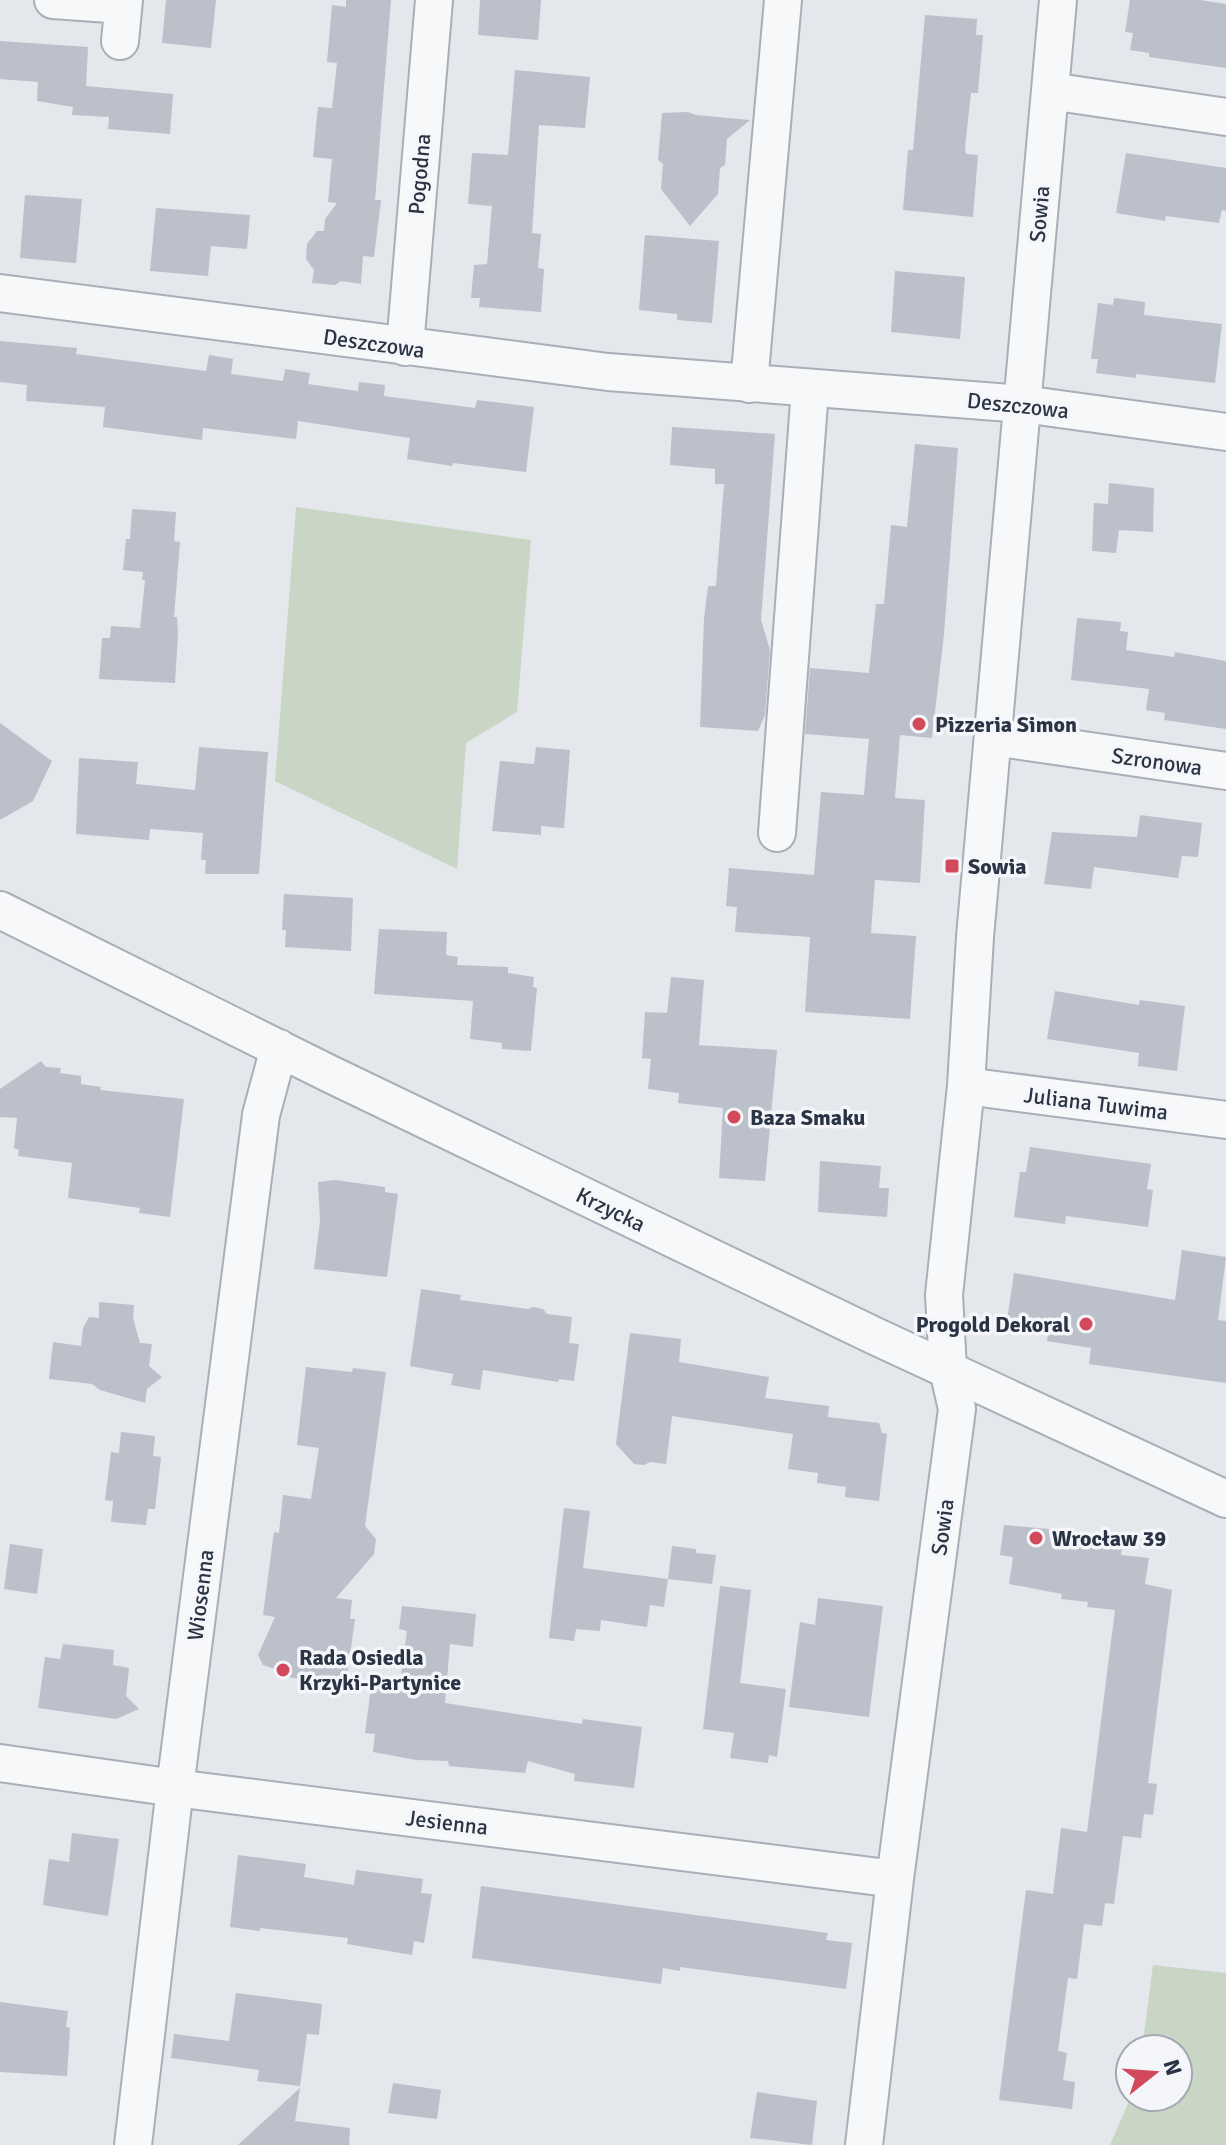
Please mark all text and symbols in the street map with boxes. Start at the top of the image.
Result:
street label: Pogodna [403,132,436,216]
street label: Sowia [1024,185,1055,243]
street label: Deszczowa [321,323,426,364]
street label: Deszczowa [966,387,1070,424]
place label: Pizzeria Simon [935,711,1077,738]
marker: Pizzeria Simon [910,715,928,733]
street label: Szronowa [1110,742,1204,781]
place label: Sowia [968,853,1027,880]
marker: Sowia [943,857,961,875]
street label: Juliana Tuwima [1022,1081,1170,1126]
place label: Baza Smaku [750,1104,865,1131]
marker: Baza Smaku [725,1108,743,1126]
street label: Krzycka [572,1181,650,1238]
place label: Progold Dekoral [916,1311,1070,1338]
marker: Progold Dekoral [1077,1315,1095,1333]
street label: Sowia [925,1497,960,1557]
place label: Wrocław 39 [1052,1525,1166,1552]
marker: Wrocław 39 [1027,1529,1045,1547]
street label: Wiosenna [181,1548,219,1642]
place label: Rada Osiedla Krzyki-Partynice [299,1644,461,1696]
marker: Rada Osiedla Krzyki-Partynice [274,1661,292,1679]
street label: Jesienna [404,1804,490,1841]
north arrow [1114,2033,1194,2113]
text: N [1157,2056,1188,2079]

